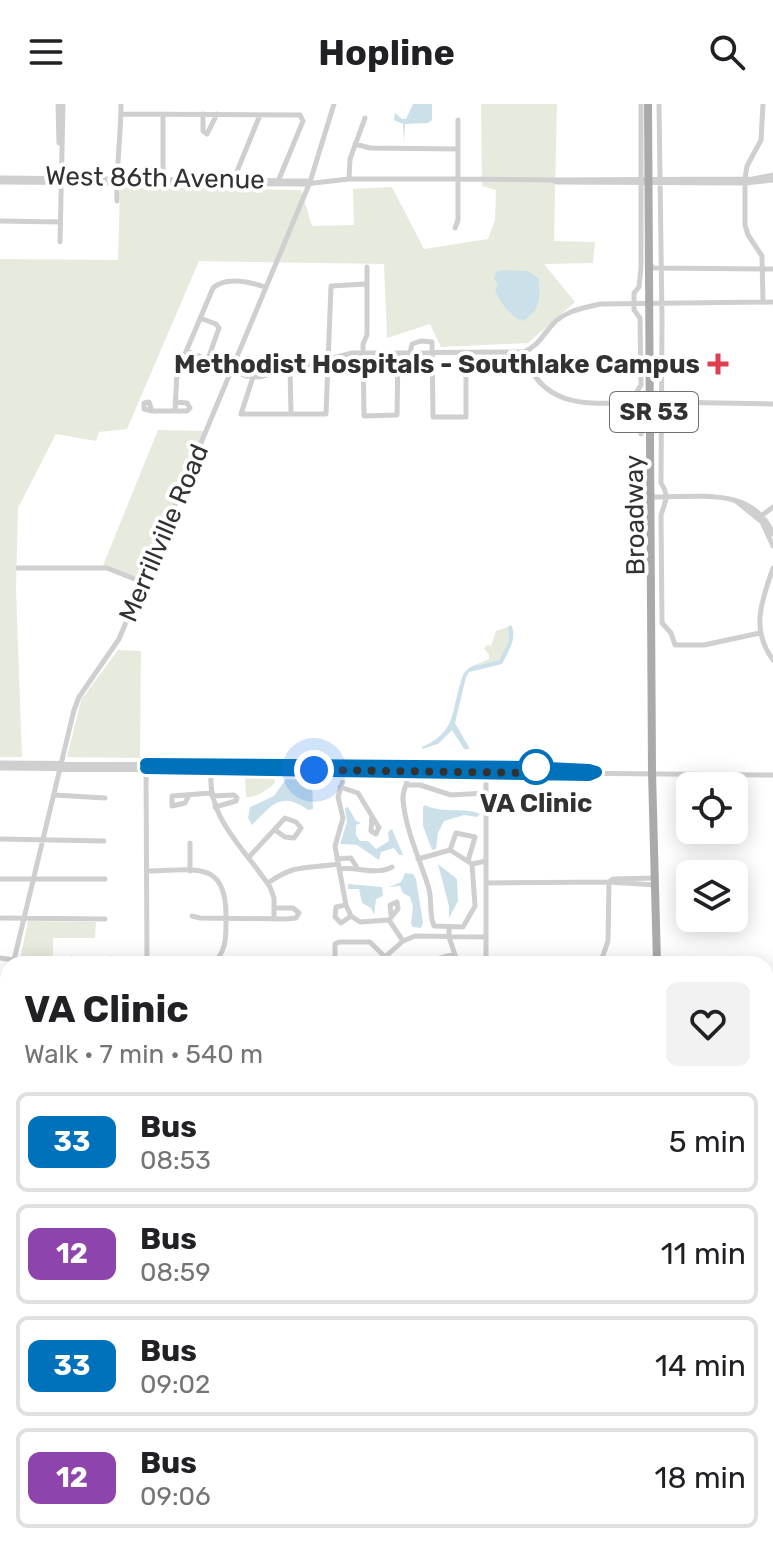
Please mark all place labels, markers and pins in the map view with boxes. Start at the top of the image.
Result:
place label: Methodist Hospitals - Southlake Campus [174,349,700,380]
marker: Methodist Hospitals - Southlake Campus [707,353,729,375]
marker: VA Clinic [519,750,553,784]
place label: VA Clinic [480,788,592,819]

